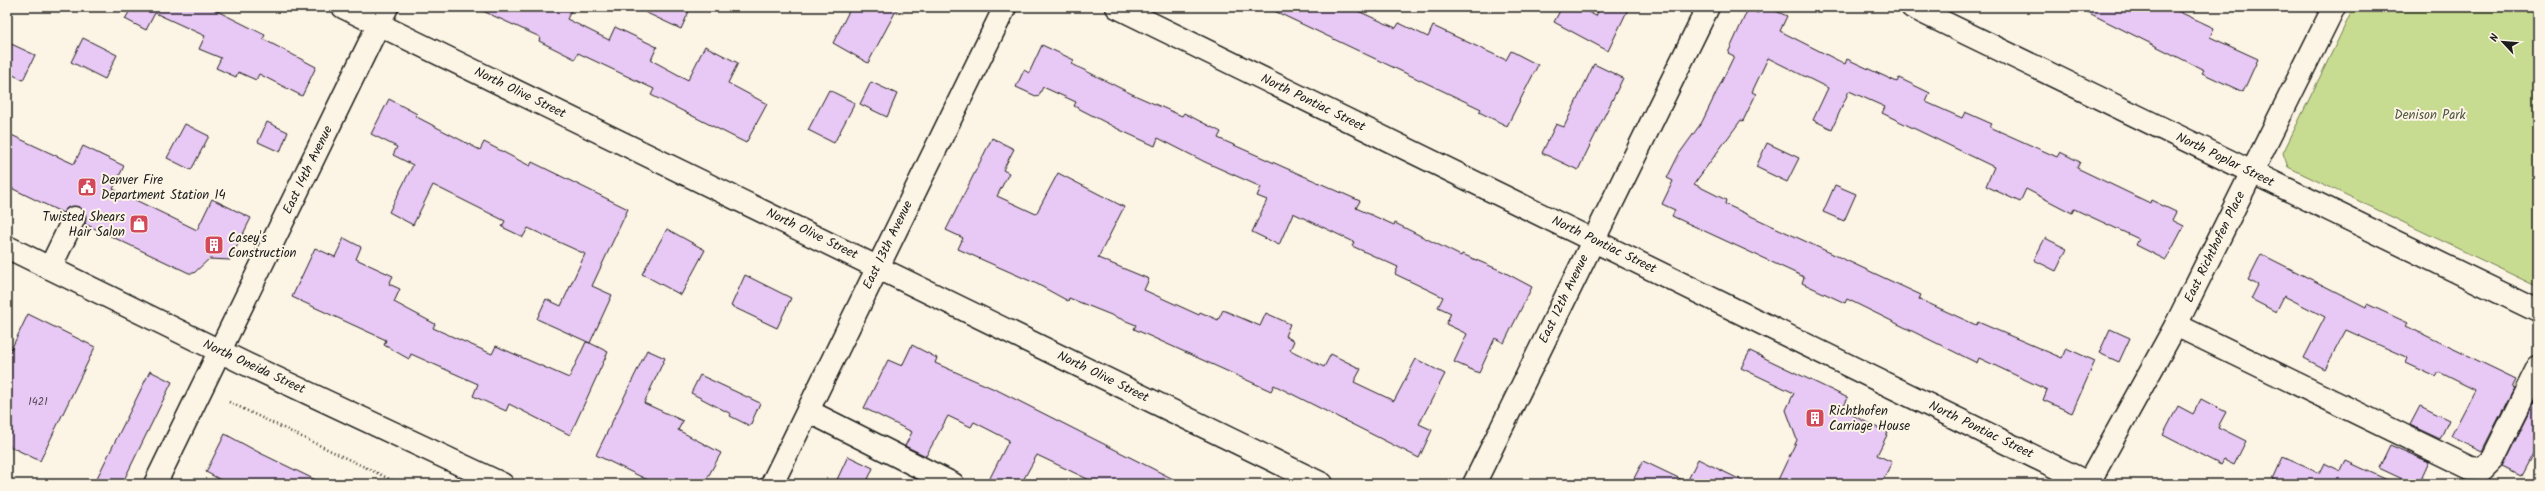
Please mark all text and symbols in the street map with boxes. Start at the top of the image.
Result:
north arrow [2483,22,2523,62]
text: N [2485,31,2505,45]
street label: North Olive Street [470,62,570,125]
street label: North Pontiac Street [1257,69,1370,138]
park label: Denison Park [2394,105,2467,126]
street label: East 14th Avenue [277,122,339,218]
street label: North Poplar Street [2172,127,2279,193]
place label: Denver Fire Department Station 14 [101,170,226,206]
public building icon: Denver Fire Department Station 14 [76,176,98,198]
street label: East Richthofen Place [2179,188,2251,306]
street label: East 13th Avenue [857,197,919,293]
street label: North Olive Street [762,203,862,266]
place label: Twisted Shears Hair Salon [42,207,125,243]
street label: North Pontiac Street [1548,211,1661,280]
shop icon: Twisted Shears Hair Salon [128,213,150,235]
place label: Casey's Construction [228,228,297,264]
building icon: Casey's Construction [203,234,225,256]
street label: East 12th Avenue [1533,251,1595,347]
street label: North Oneida Street [199,334,310,400]
street label: North Olive Street [1053,346,1153,409]
house number: 1421 [28,393,48,411]
street label: North Pontiac Street [1925,396,2038,465]
place label: Richthofen Carriage House [1829,401,1910,437]
building icon: Richthofen Carriage House [1804,407,1826,429]

